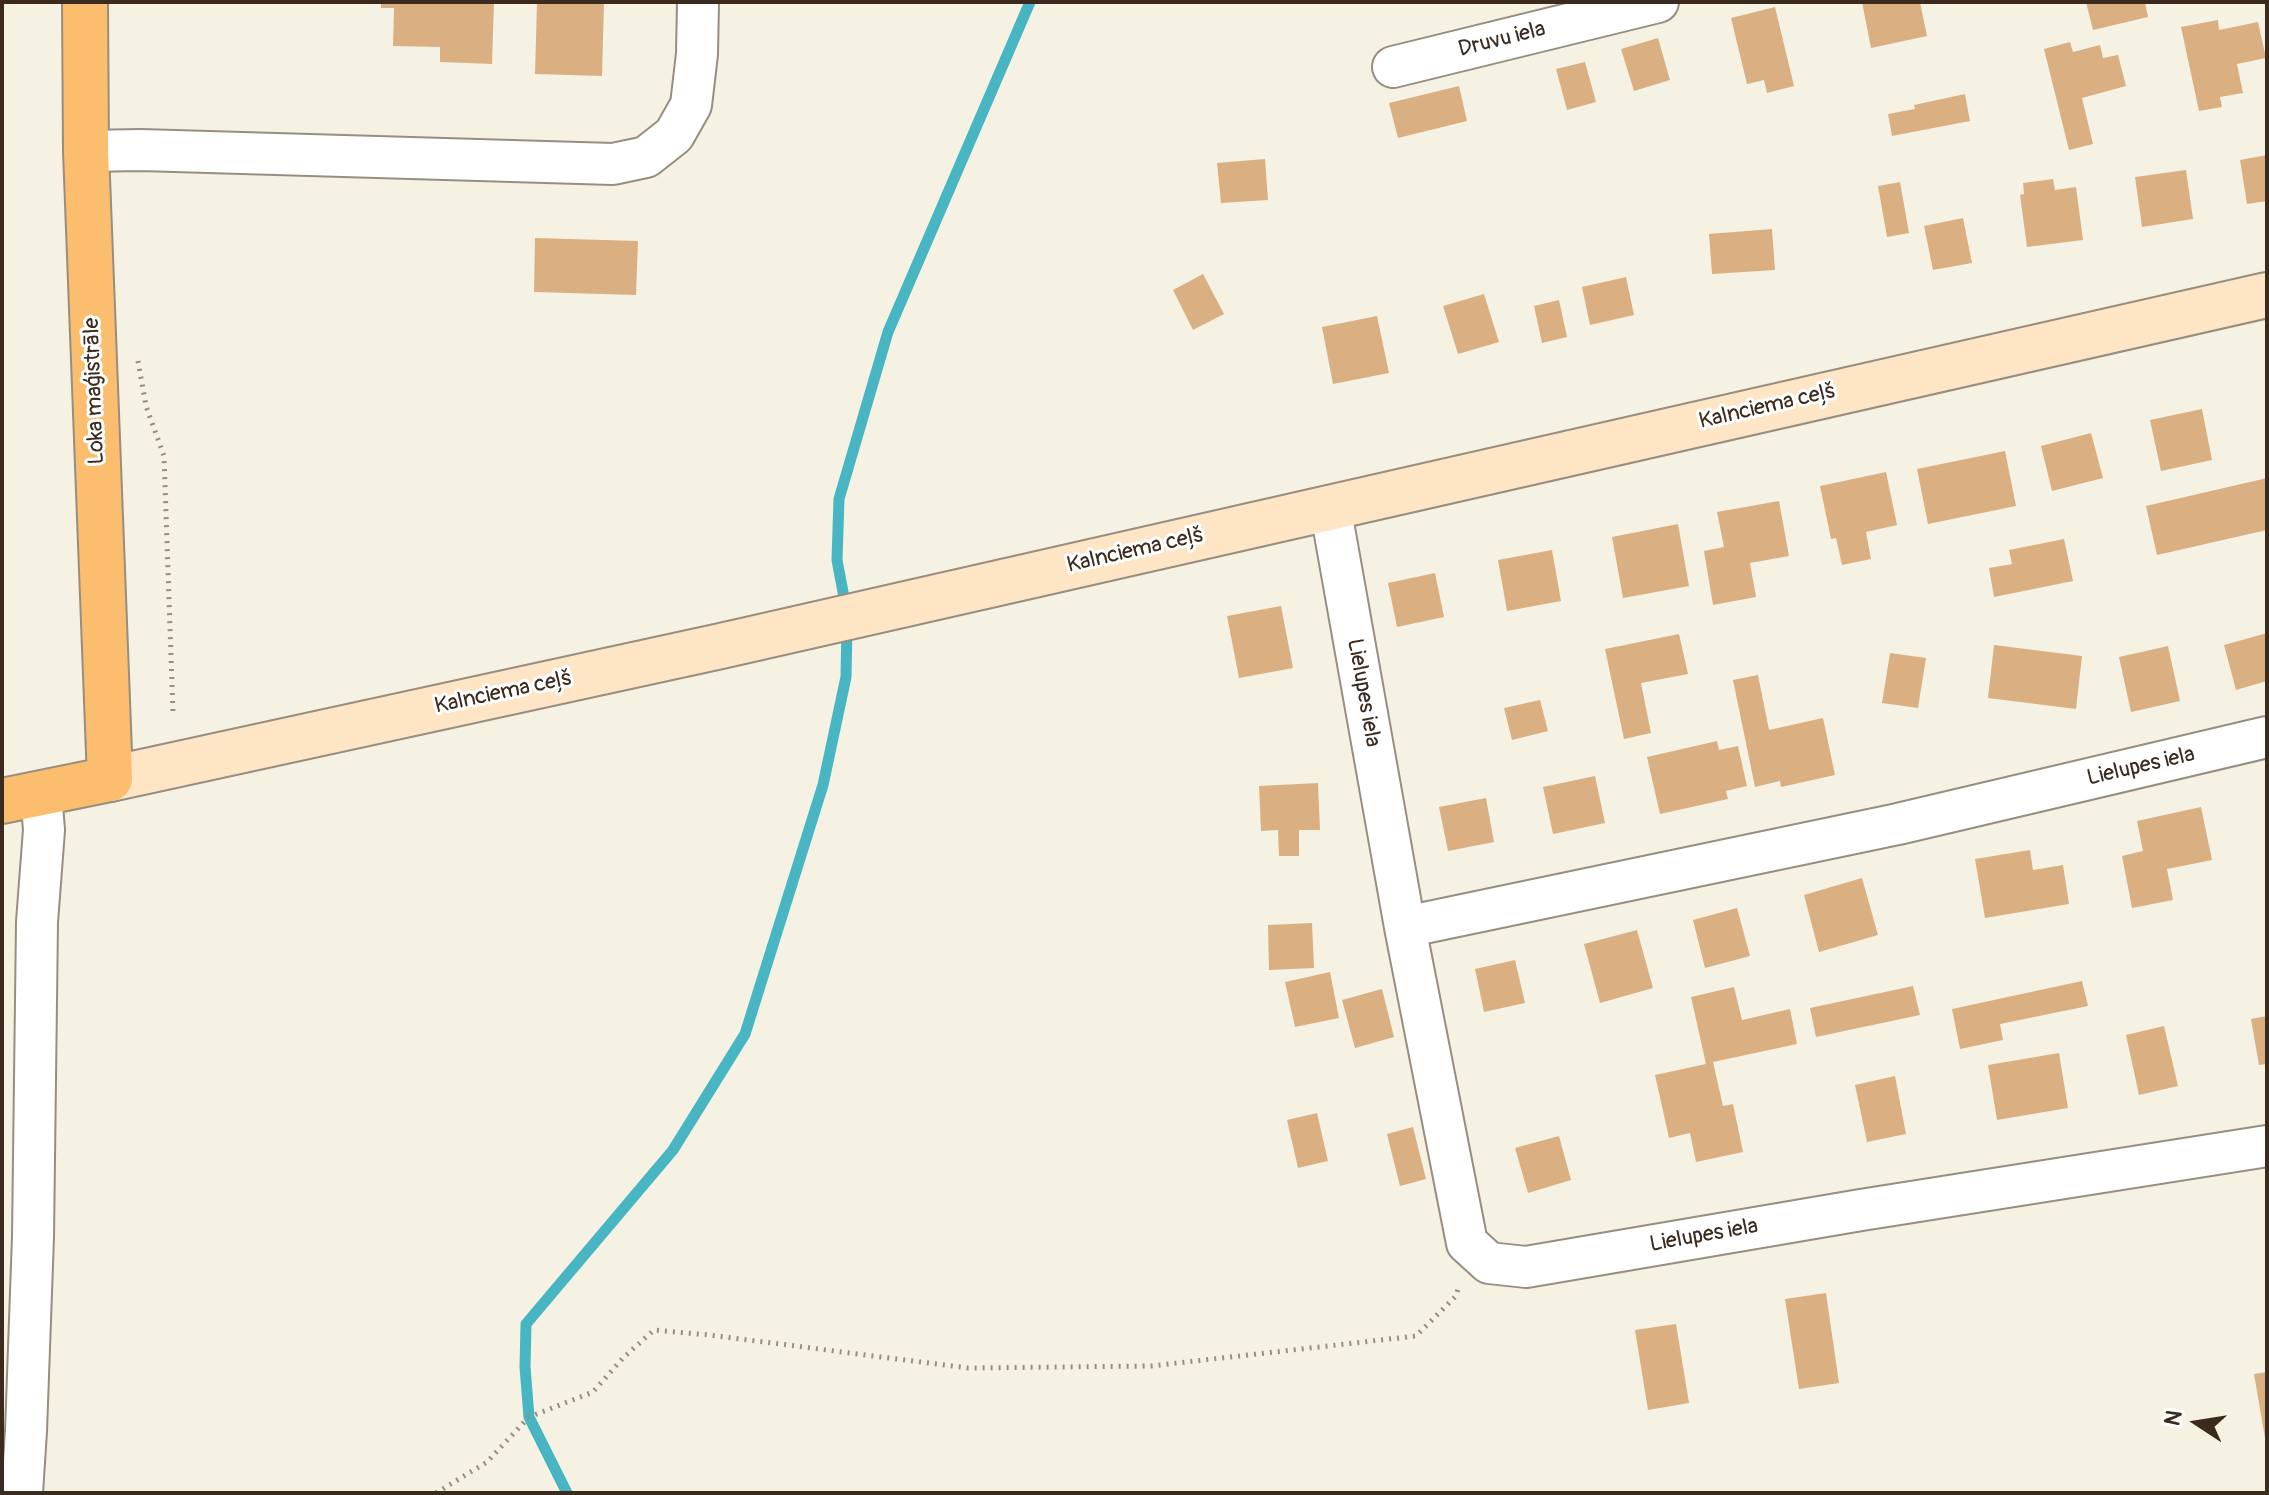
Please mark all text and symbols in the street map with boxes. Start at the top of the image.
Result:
street label: Druvu iela [1456,16,1548,64]
street label: Loka maģistrāle [79,317,111,465]
street label: Kalnciema ceļš [1696,379,1838,435]
street label: Kalnciema ceļš [1064,523,1206,579]
street label: Lielupes iela [1340,637,1386,749]
street label: Kalnciema ceļš [432,666,574,720]
street label: Lielupes iela [2085,742,2197,792]
street label: Lielupes iela [1648,1213,1760,1259]
north arrow [2157,1383,2237,1463]
text: N [2158,1408,2189,1428]

